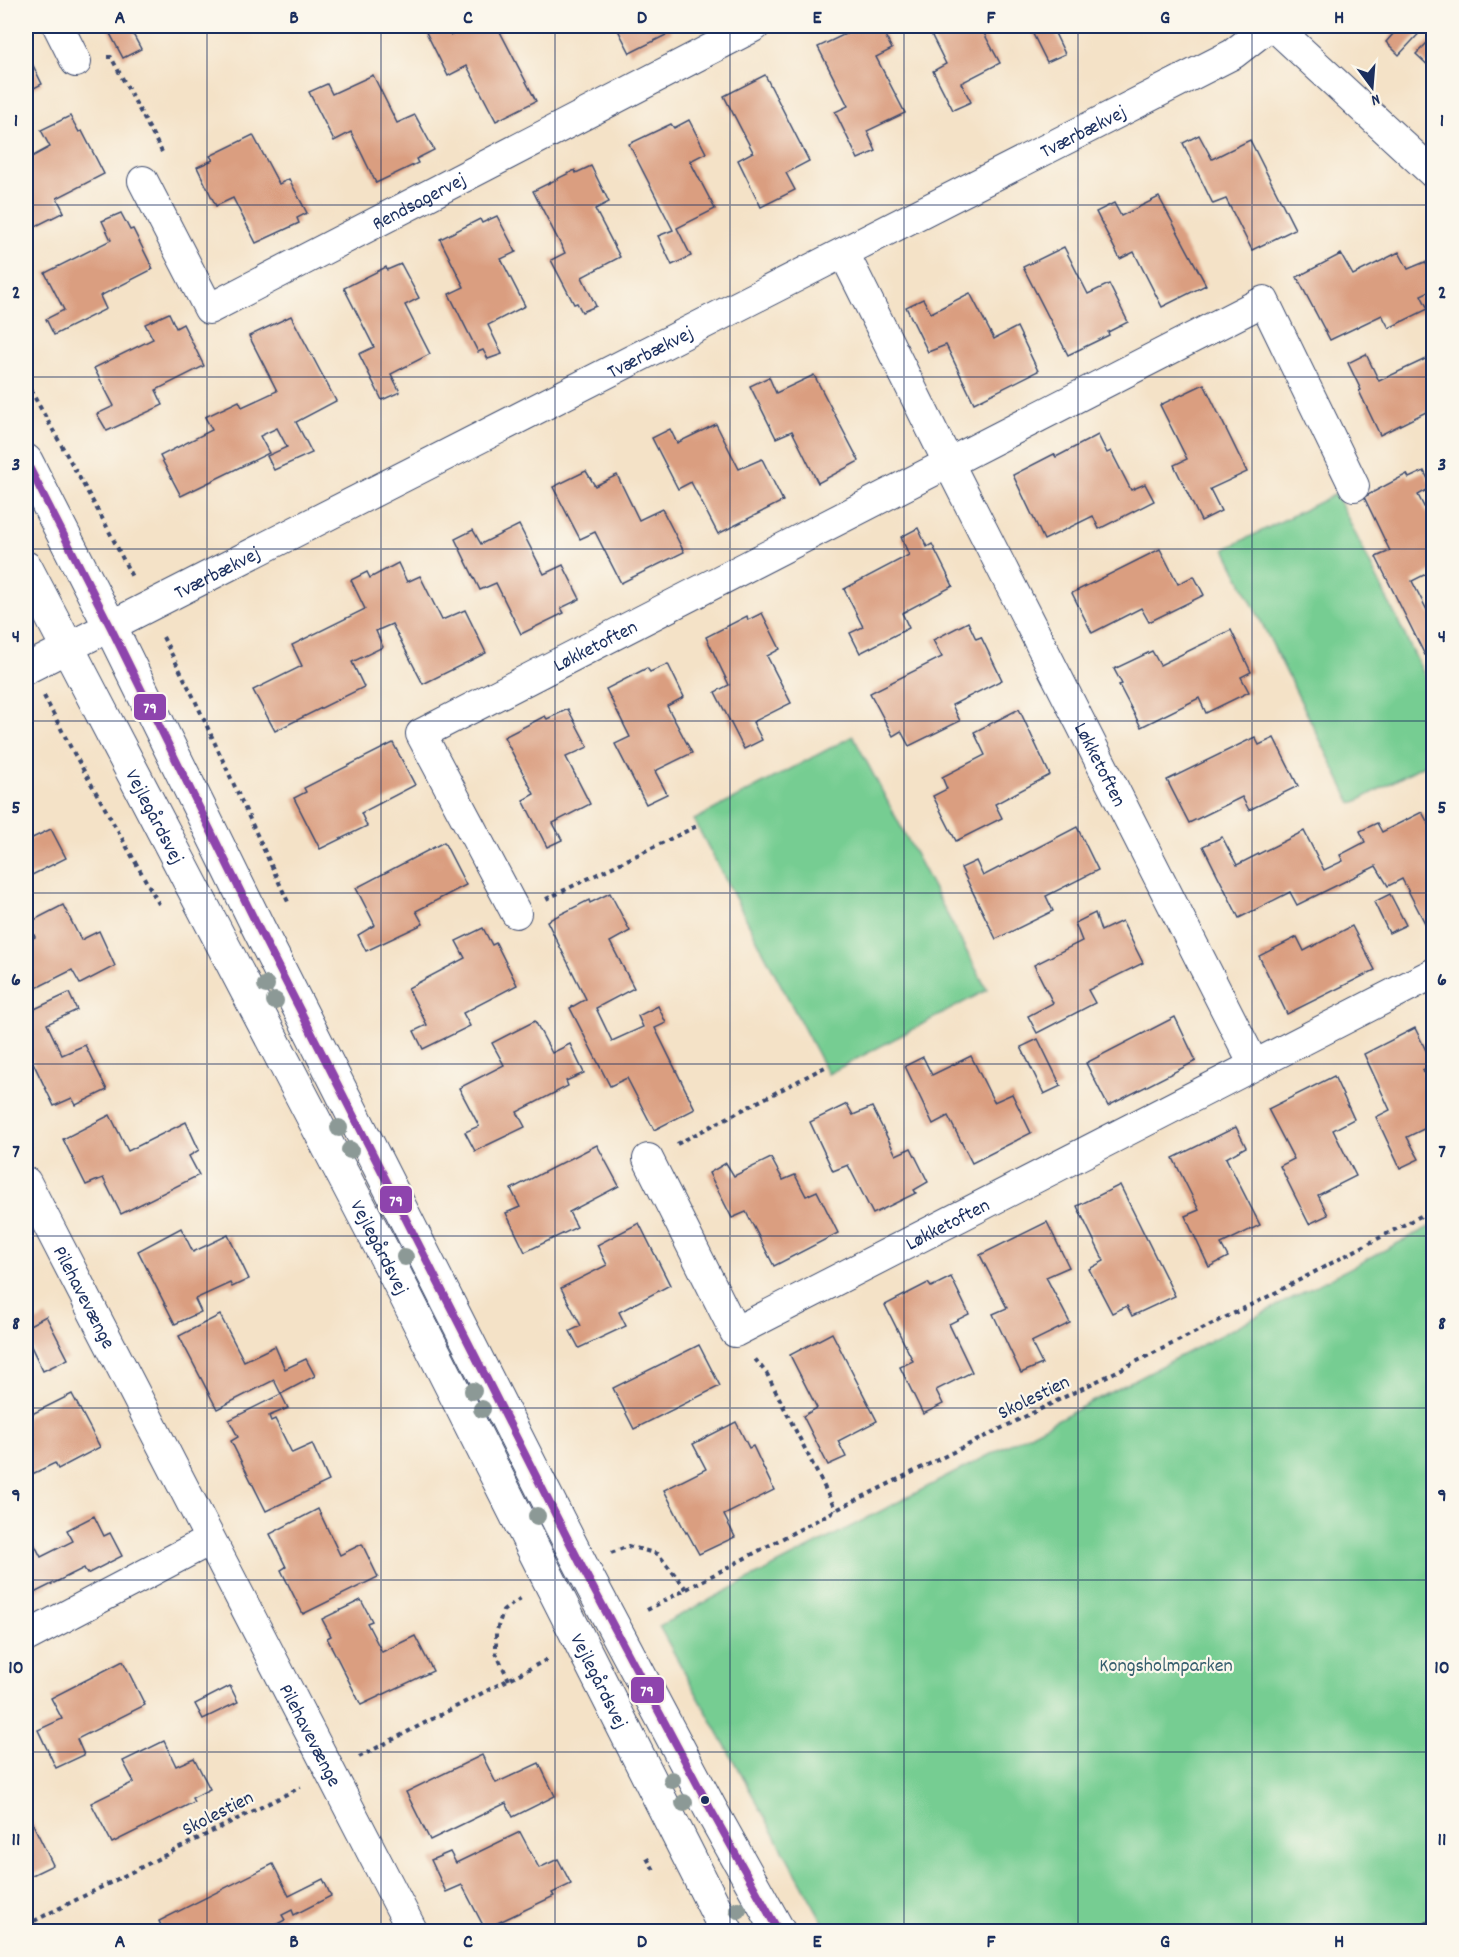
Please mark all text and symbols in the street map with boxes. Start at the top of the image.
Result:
text: A [115,5,126,33]
text: B [289,5,299,33]
text: C [463,5,473,33]
text: D [637,5,648,33]
text: E [812,5,822,33]
text: F [987,5,997,33]
text: G [1160,5,1170,33]
text: H [1334,5,1344,33]
north arrow [1342,57,1402,117]
text: N [1368,87,1382,111]
street label: Tværbækvej [1036,100,1132,167]
text: 1 [14,108,18,136]
text: 1 [1440,108,1444,136]
street label: Rendsagervej [368,167,472,239]
text: 2 [12,280,20,308]
text: 2 [1438,280,1446,308]
street label: Tværbækvej [603,320,699,388]
text: 3 [12,452,20,480]
text: 3 [1438,452,1446,480]
street label: Tværbækvej [170,541,266,608]
street label: Løkketoften [549,614,643,681]
text: 4 [12,624,20,652]
text: 4 [1438,624,1446,652]
line badge: 79 [133,693,167,721]
text: 79 [143,698,157,721]
street label: Løkketoften [1065,718,1132,812]
street label: Vejlegårdsvej [117,765,189,870]
text: 5 [11,795,21,823]
text: 5 [1437,795,1447,823]
text: 6 [11,967,21,995]
text: 6 [1437,967,1447,995]
text: 7 [12,1139,20,1167]
text: 7 [1438,1139,1446,1167]
line badge: 79 [379,1185,413,1214]
text: 79 [389,1191,403,1214]
street label: Løkketoften [901,1193,995,1259]
street label: Vejlegårdsvej [342,1196,414,1301]
street label: Pilehavevænge [44,1242,121,1355]
text: 8 [12,1311,20,1339]
text: 8 [1438,1311,1446,1339]
street label: Skolestien [994,1369,1075,1428]
text: 9 [11,1483,21,1511]
text: 9 [1437,1483,1447,1511]
street label: Vejlegårdsvej [561,1629,633,1735]
park label: Kongsholmparken [1099,1653,1233,1681]
text: 10 [8,1655,24,1683]
text: 10 [1434,1655,1450,1683]
line badge: 79 [630,1676,665,1704]
street label: Pilehavevænge [270,1680,347,1793]
text: 79 [640,1681,654,1704]
street label: Skolestien [178,1785,259,1845]
unlabelled marker [699,1794,711,1806]
text: 11 [12,1827,20,1855]
text: 11 [1438,1827,1446,1855]
text: A [115,1929,126,1957]
text: B [289,1929,299,1957]
text: C [463,1929,473,1957]
text: D [637,1929,648,1957]
text: E [812,1929,822,1957]
text: F [987,1929,997,1957]
text: G [1160,1929,1170,1957]
text: H [1334,1929,1344,1957]

